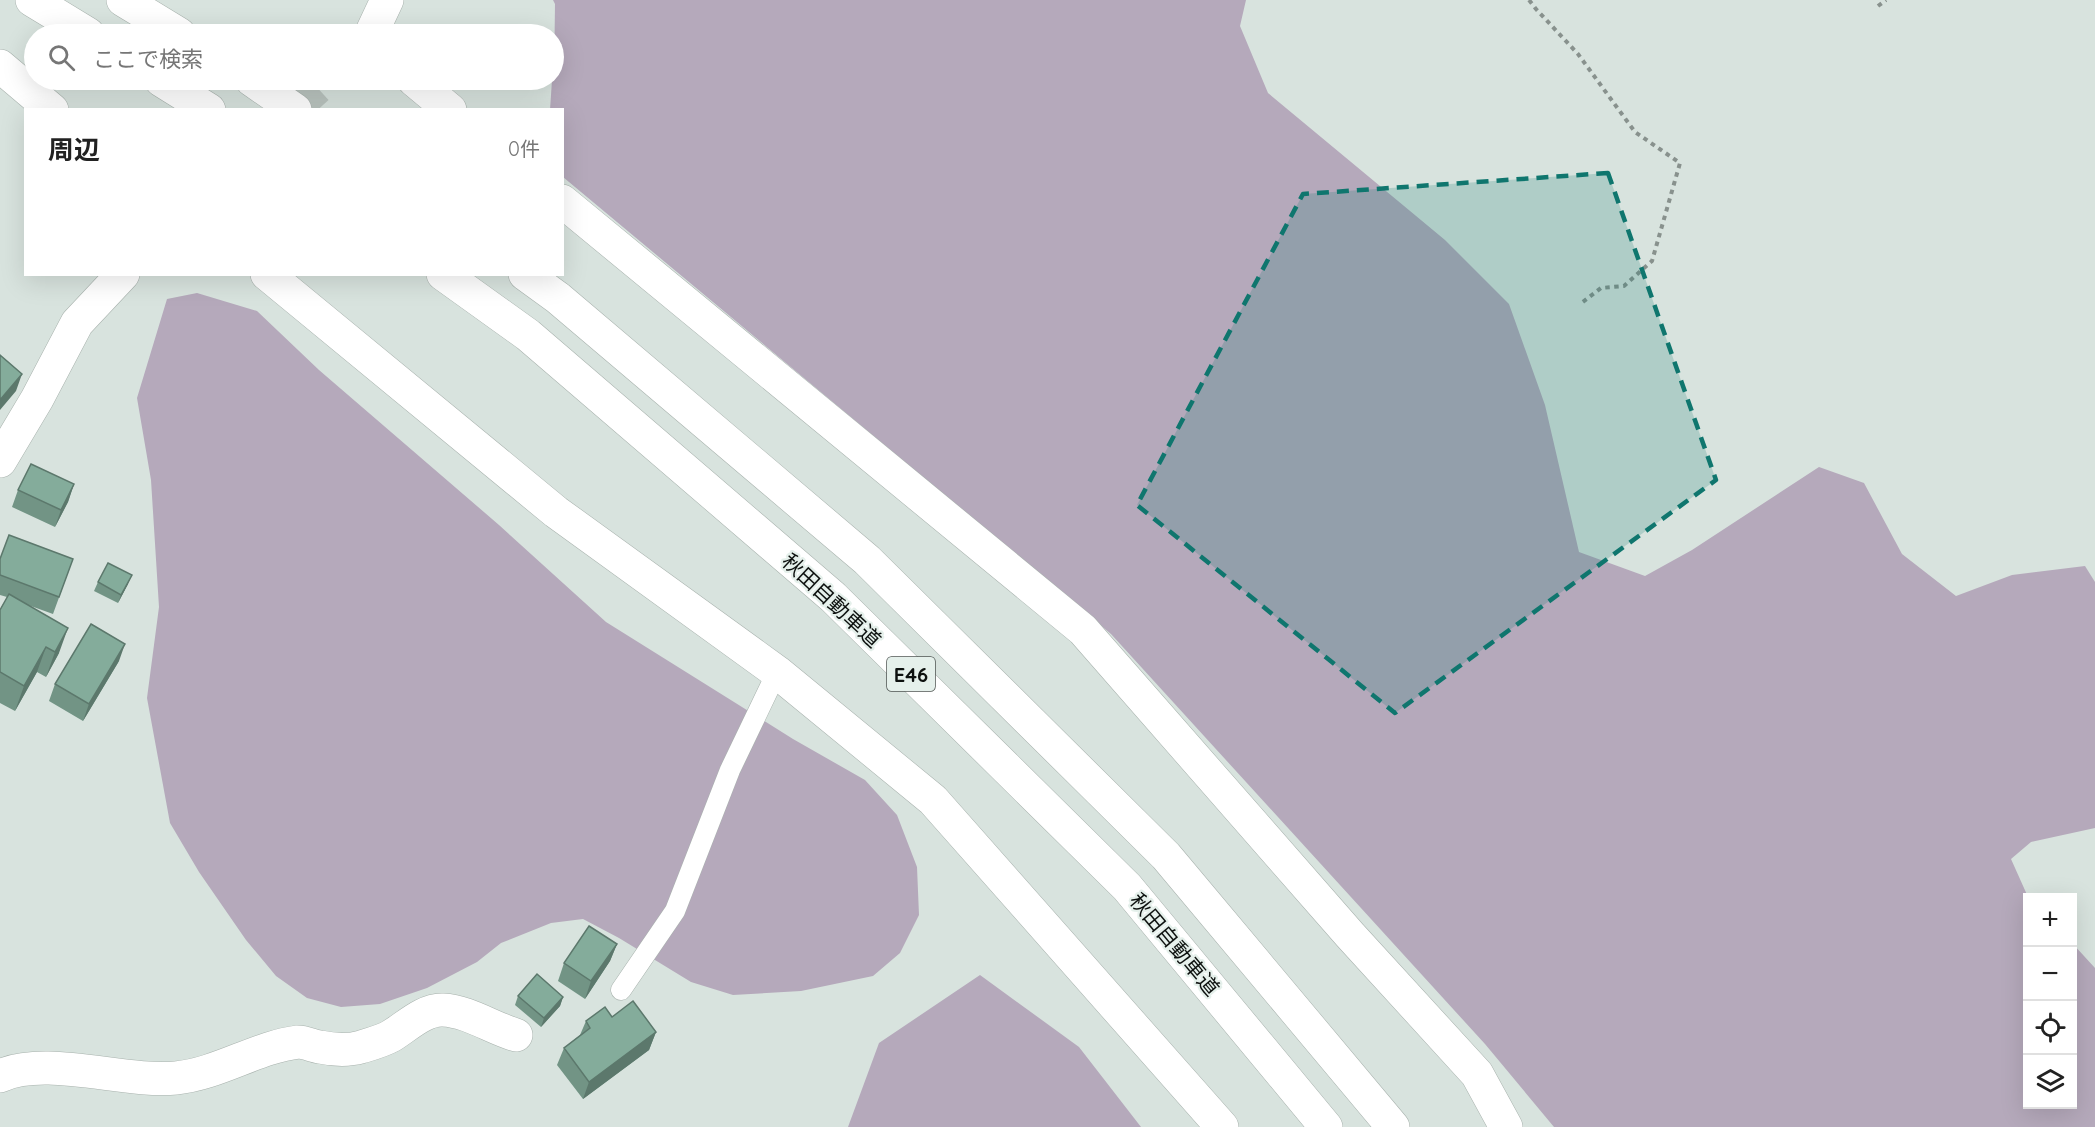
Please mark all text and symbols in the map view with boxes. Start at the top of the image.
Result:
search box [24,24,564,90]
icon: search [45,41,78,74]
text: ここで検索 [93,45,203,73]
text: 周辺 [48,133,100,166]
text: 0件 [508,136,540,161]
street label: 秋田自動車道 [777,548,887,652]
road number: E46 [887,657,935,691]
street label: 秋田自動車道 [1125,887,1225,1001]
map controls [2023,893,2077,1109]
button: + [2023,893,2077,947]
button: − [2023,947,2077,1001]
button: locate [2023,1001,2077,1055]
button: layers [2023,1055,2077,1109]

